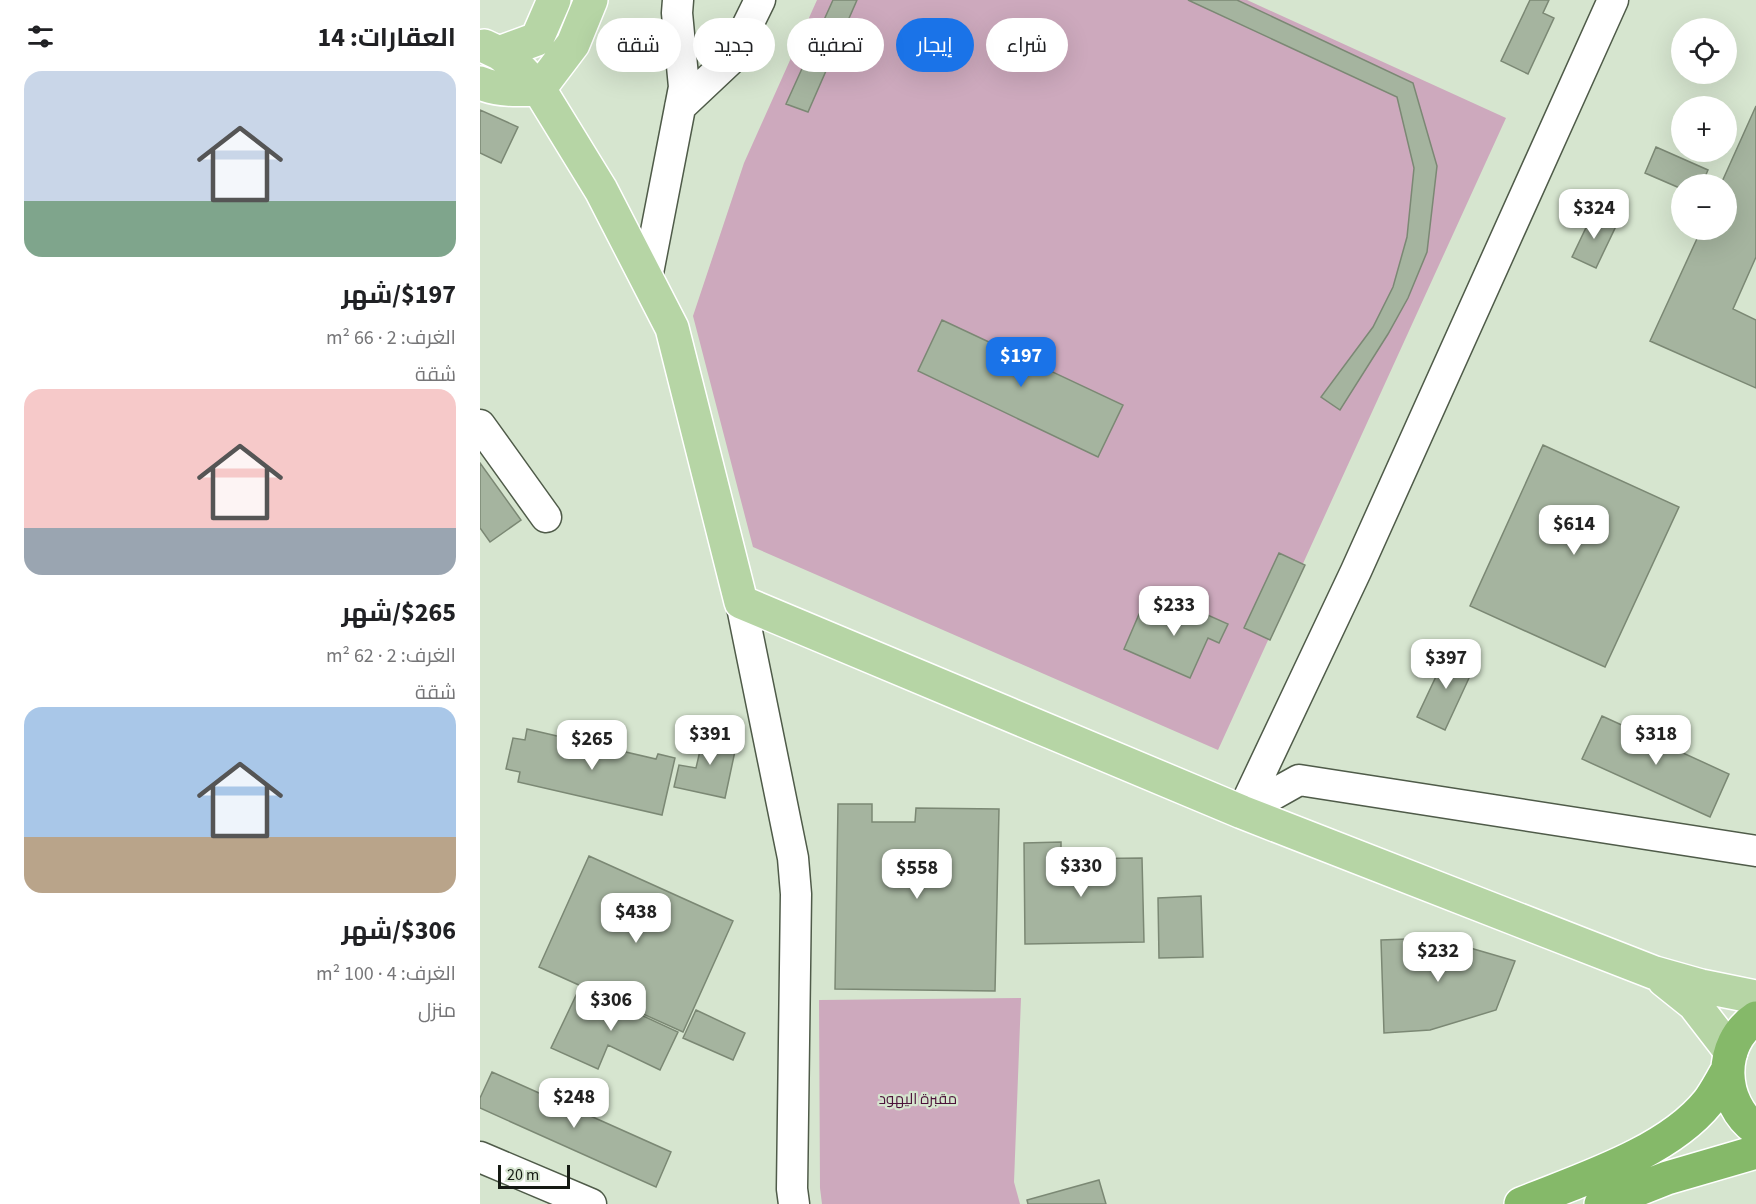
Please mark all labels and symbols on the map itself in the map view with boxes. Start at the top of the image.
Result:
pin: $324 [1558,189,1630,240]
pin: $197 [985,337,1057,388]
pin: $614 [1538,505,1610,556]
pin: $233 [1138,586,1210,637]
pin: $397 [1410,639,1482,690]
pin: $391 [674,715,746,766]
pin: $318 [1620,715,1692,766]
pin: $265 [556,720,628,771]
pin: $330 [1045,847,1117,898]
pin: $558 [881,849,953,900]
pin: $438 [600,893,672,944]
pin: $232 [1402,932,1474,983]
pin: $306 [575,981,647,1032]
pin: $248 [538,1078,610,1129]
park label: مقبرة اليهود [879,1089,957,1110]
scale bar [498,1162,570,1190]

